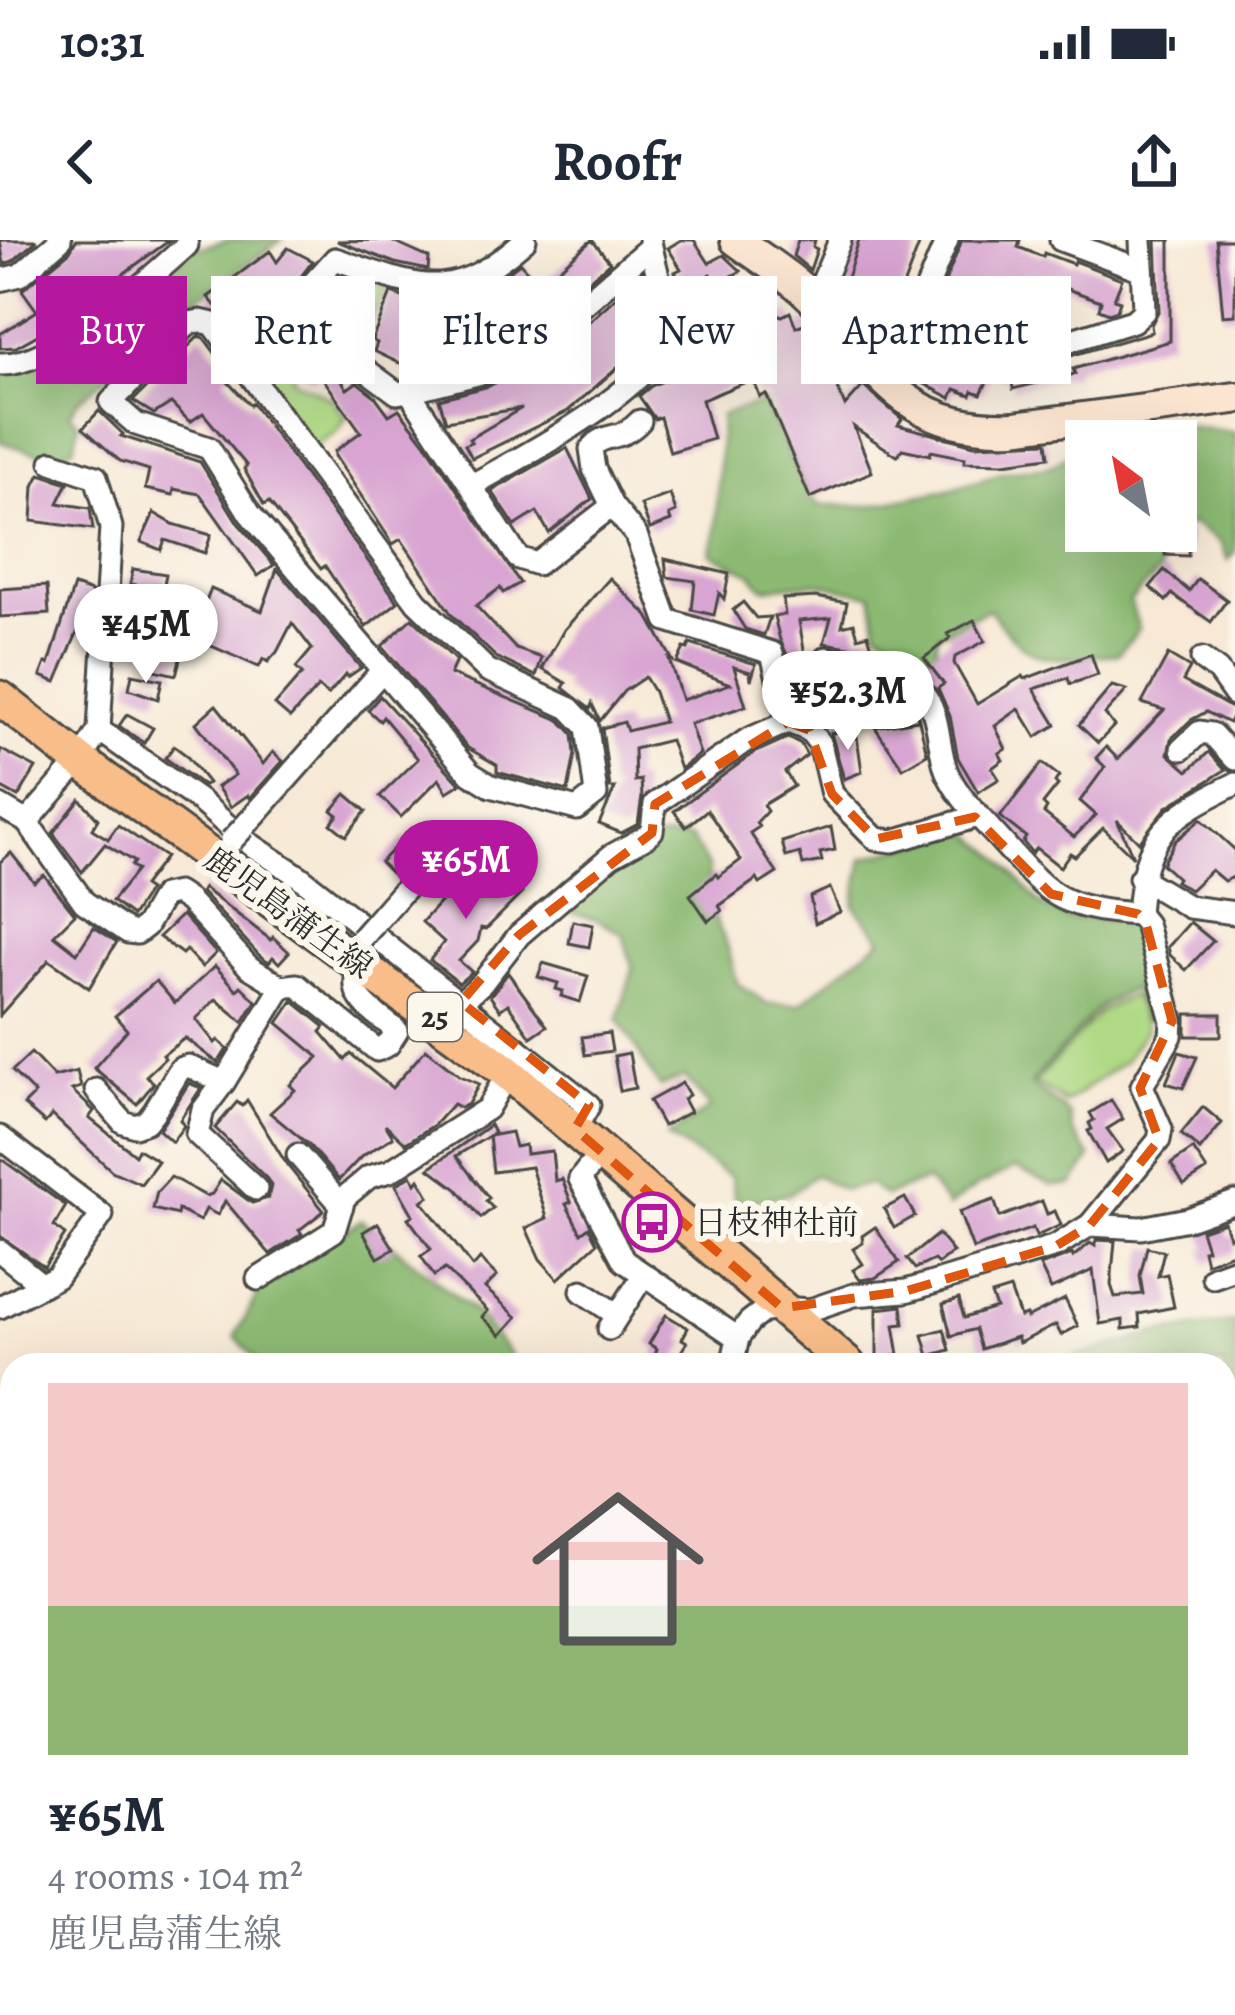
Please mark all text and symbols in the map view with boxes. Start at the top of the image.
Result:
text: 10:31 [60,11,145,73]
text: Roofr [553,125,682,199]
icon: back [48,129,114,195]
icon: share [1121,129,1187,195]
chip: Buy [36,276,187,384]
chip: Rent [211,276,375,384]
chip: Filters [399,276,591,384]
chip: New [615,276,777,384]
chip: Apartment [801,276,1071,384]
north arrow [1065,420,1197,552]
map controls [1065,420,1197,552]
pin: ¥45M [75,584,217,686]
text: ¥45M [101,596,191,649]
pin: ¥52.3M [750,651,946,753]
text: ¥52.3M [789,663,907,716]
pin: ¥65M [395,820,537,922]
text: ¥65M [421,832,511,885]
street label: 鹿児島蒲生線 [195,836,382,989]
road number: 25 [408,993,462,1041]
bus stop icon: 日枝神社前 [621,1191,683,1253]
place label: 日枝神社前 [694,1200,859,1245]
icon: home [510,1461,726,1677]
text: ¥65M [48,1779,166,1849]
text: 4 rooms · 104 m² [48,1849,303,1902]
text: 鹿児島蒲生線 [48,1907,282,1960]

